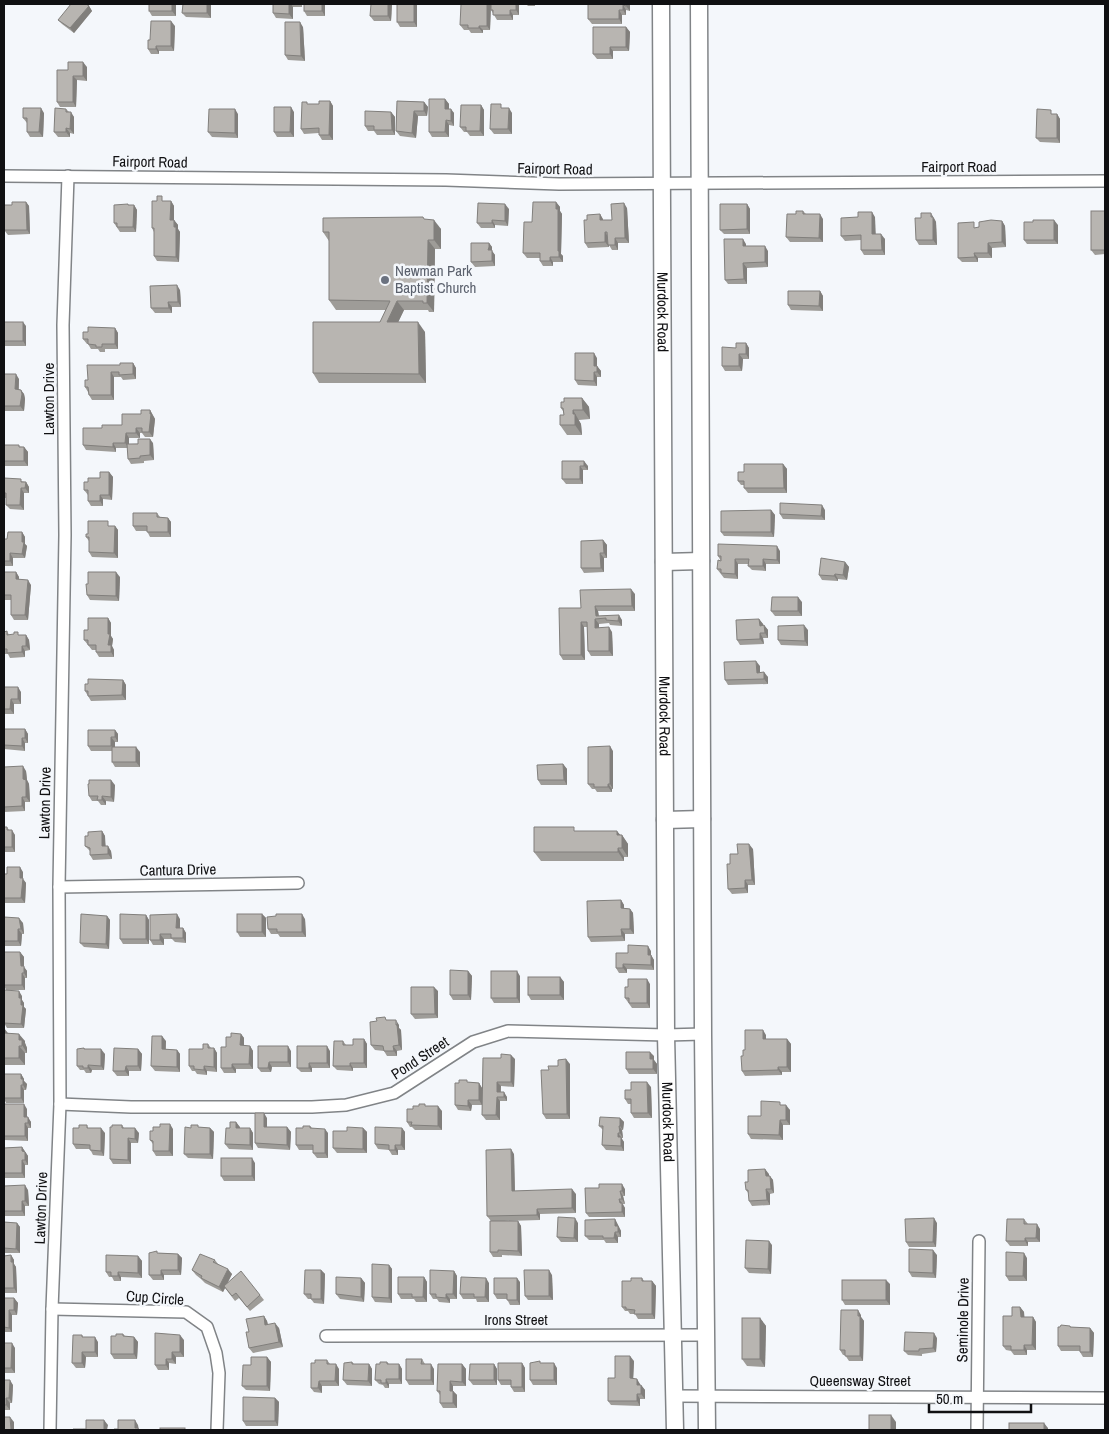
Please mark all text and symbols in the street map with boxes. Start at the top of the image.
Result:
street label: Fairport Road [112,150,188,173]
street label: Fairport Road [921,156,997,177]
street label: Fairport Road [517,157,593,180]
place label: Newman Park Baptist Church [395,260,476,298]
street label: Murdock Road [652,272,674,352]
marker: Newman Park Baptist Church [379,274,391,286]
street label: Lawton Drive [38,363,59,435]
street label: Murdock Road [654,676,676,756]
street label: Lawton Drive [33,766,56,839]
street label: Cantura Drive [140,858,217,881]
street label: Pond Street [387,1031,453,1084]
street label: Murdock Road [657,1082,680,1162]
street label: Lawton Drive [29,1171,52,1245]
street label: Seminole Drive [951,1277,974,1363]
street label: Cup Circle [125,1285,185,1310]
street label: Irons Street [484,1309,548,1330]
street label: Queensway Street [809,1370,911,1391]
scale bar [929,1382,1032,1414]
text: 50 m [936,1388,963,1409]

